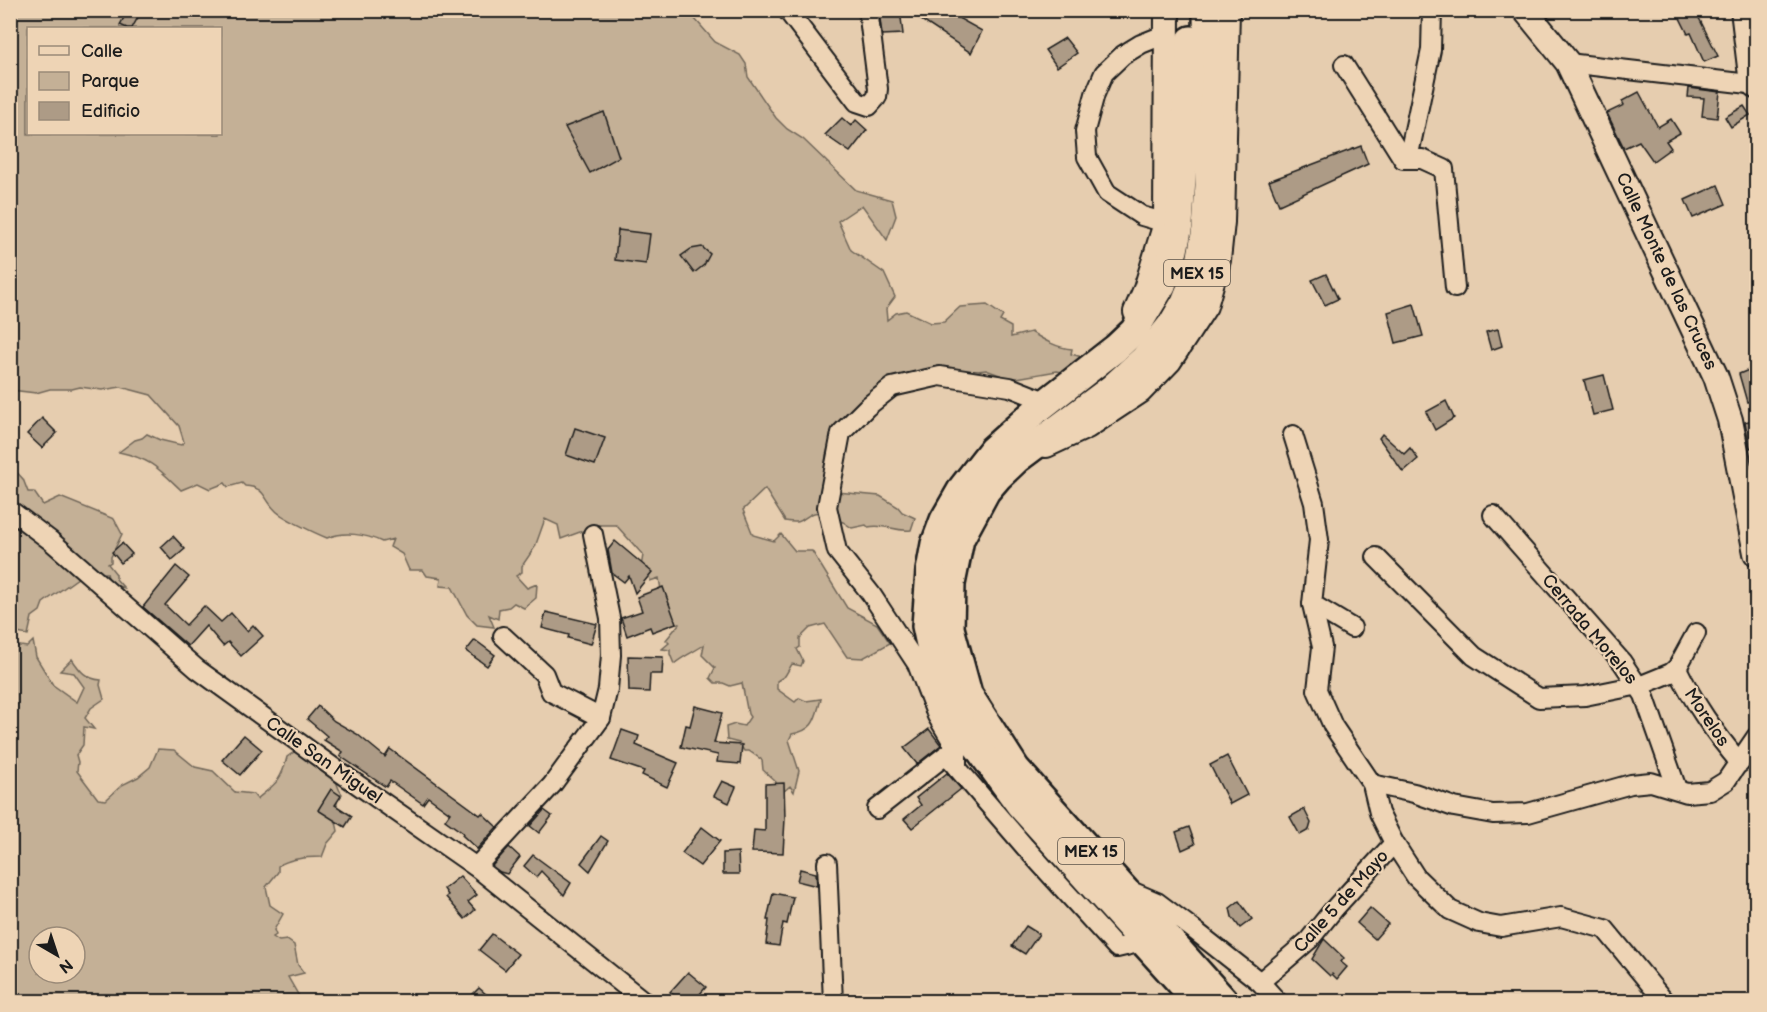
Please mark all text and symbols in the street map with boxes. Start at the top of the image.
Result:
legend [27,27,222,135]
text: Calle [81,41,123,62]
text: Parque [81,71,139,92]
text: Edificio [81,101,140,122]
street label: Calle Monte de las Cruces [1612,169,1722,373]
road number: MEX 15 [1164,260,1230,286]
street label: Cerrada Morelos [1537,570,1642,689]
street label: Morelos [1680,684,1734,750]
street label: Calle San Miguel [262,713,386,808]
road number: MEX 15 [1058,838,1124,864]
street label: Calle 5 de Mayo [1290,846,1393,957]
north arrow [27,925,87,985]
text: N [55,954,76,977]

